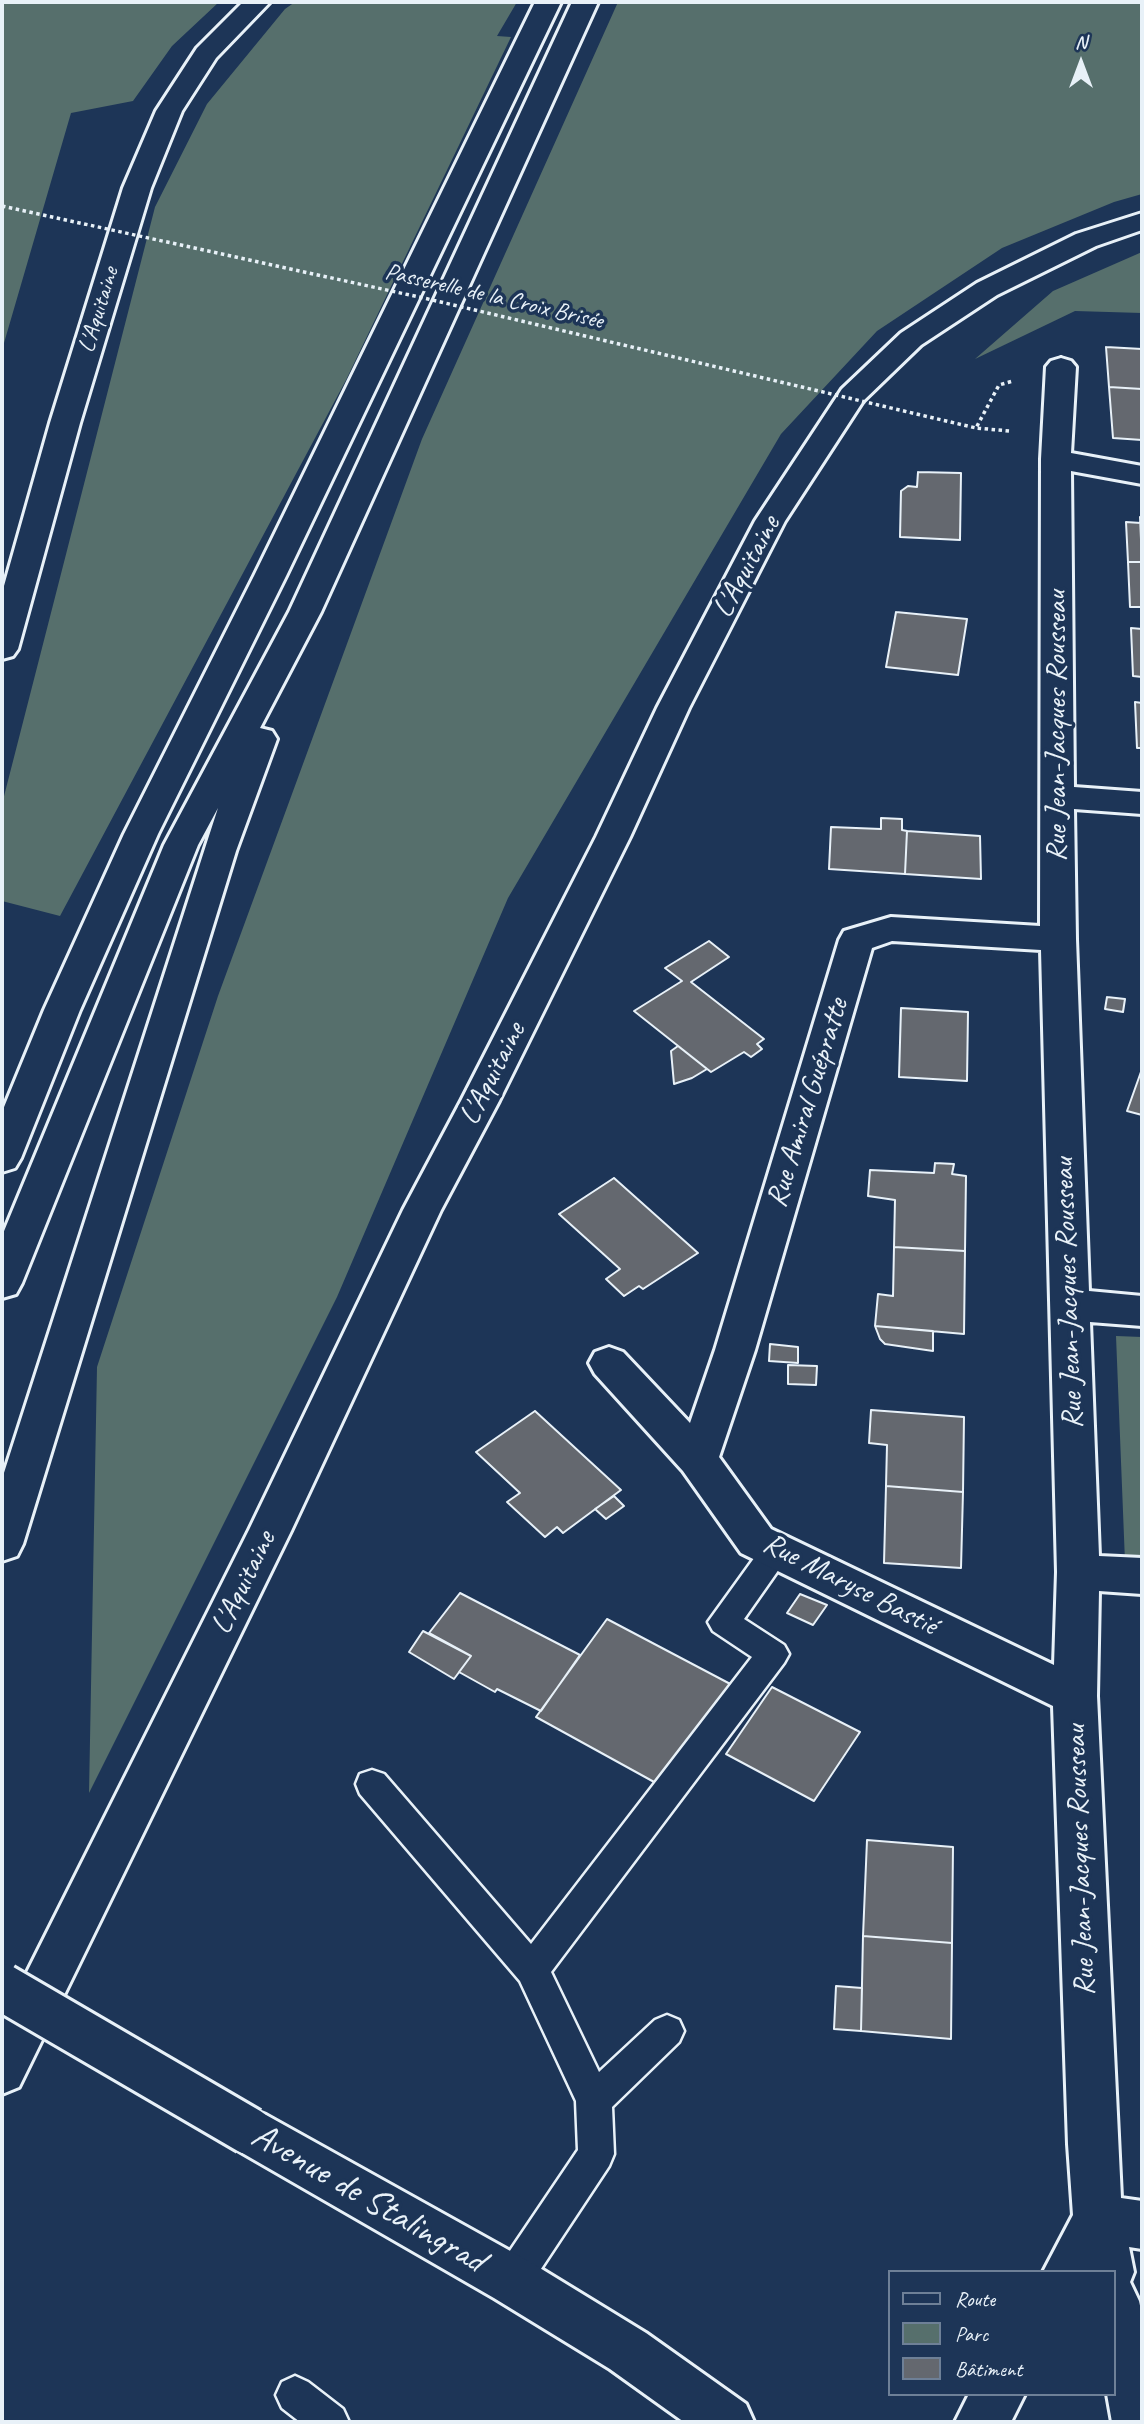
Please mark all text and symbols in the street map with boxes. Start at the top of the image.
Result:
north arrow [1046,28,1116,98]
text: N [1075,30,1087,54]
street label: Passerelle de la Croix Brisée [382,258,606,336]
street label: L'Aquitaine [72,264,126,356]
street label: L'Aquitaine [705,510,789,624]
street label: Rue Jean-Jacques Rousseau [1039,590,1075,862]
street label: Rue Amiral Guépratte [759,994,857,1212]
street label: L'Aquitaine [452,1017,534,1131]
street label: Rue Jean-Jacques Rousseau [1046,1157,1092,1429]
street label: L'Aquitaine [204,1526,284,1640]
street label: Rue Maryse Bastié [757,1526,943,1644]
street label: Rue Jean-Jacques Rousseau [1058,1724,1104,1996]
street label: Avenue de Stalingrad [243,2114,493,2284]
legend [888,2270,1116,2396]
text: Route [955,2286,995,2312]
text: Parc [955,2321,988,2347]
text: Bâtiment [955,2356,1022,2382]

